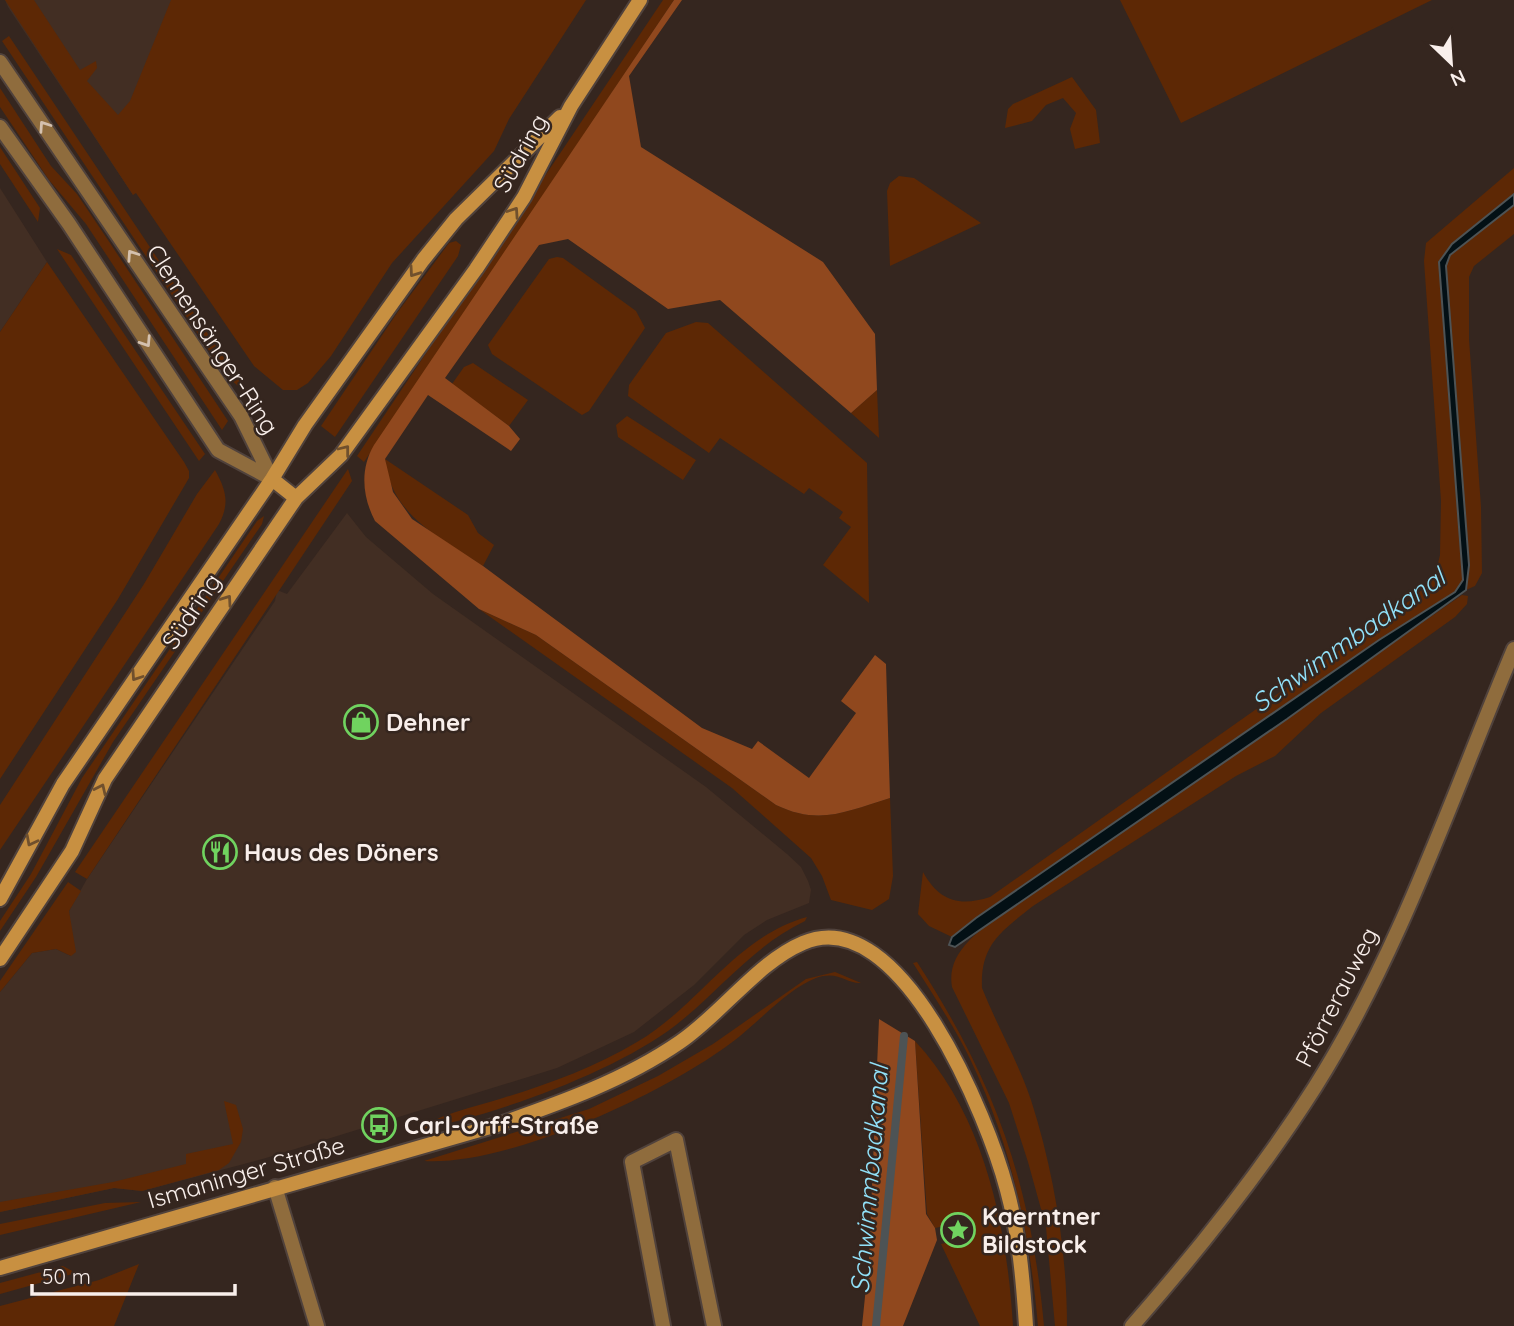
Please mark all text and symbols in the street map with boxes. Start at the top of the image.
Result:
north arrow [1416,28,1486,98]
text: N [1447,65,1470,92]
street label: Südring [486,109,554,197]
one-way arrow [39,121,52,134]
one-way arrow [505,207,518,220]
street label: Clemensänger-Ring [140,238,286,440]
one-way arrow [128,250,140,263]
one-way arrow [410,264,422,277]
one-way arrow [138,335,151,348]
one-way arrow [336,445,349,457]
water label: Schwimmbadkanal [1245,559,1454,719]
street label: Südring [155,567,227,655]
one-way arrow [219,595,231,608]
one-way arrow [132,668,144,681]
shop icon: Dehner [342,703,380,741]
place label: Dehner [386,707,470,737]
one-way arrow [92,784,106,796]
restaurant icon: Haus des Döners [201,833,239,871]
one-way arrow [26,834,39,846]
place label: Haus des Döners [244,837,439,867]
street label: Pförrerauweg [1288,922,1384,1072]
water label: Schwimmbadkanal [843,1060,896,1294]
bus stop icon: Carl-Orff-Straße [360,1106,398,1144]
place label: Carl-Orff-Straße [404,1110,599,1140]
street label: Ismaninger Straße [144,1130,348,1214]
place label: Kaerntner Bildstock [982,1201,1100,1259]
place icon: Kaerntner Bildstock [939,1211,977,1249]
scale bar [32,1252,234,1296]
text: 50 m [42,1263,91,1289]

